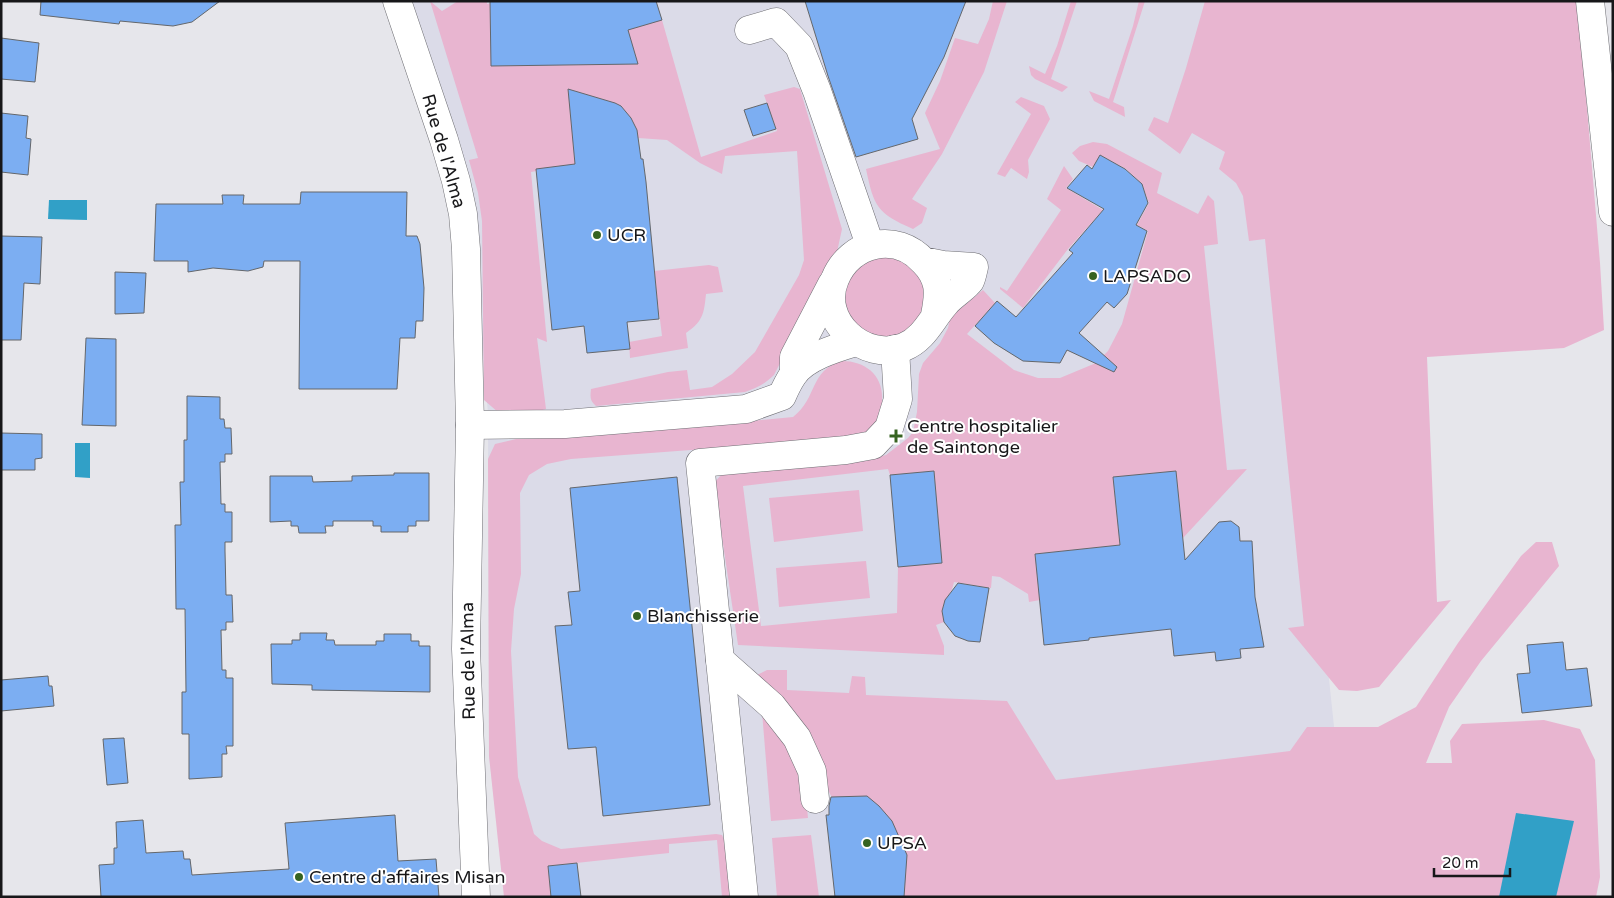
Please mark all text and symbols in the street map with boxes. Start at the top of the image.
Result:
street label: Rue de l'Alma [417,91,471,211]
place label: UCR [607,224,646,246]
marker: UCR [591,229,603,241]
place label: LAPSADO [1103,265,1191,287]
marker: LAPSADO [1087,270,1099,282]
place label: Centre hospitalier de Saintonge [907,415,1058,458]
marker: Centre hospitalier de Saintonge [889,429,903,443]
street label: Rue de l'Alma [456,602,480,720]
place label: Blanchisserie [647,605,759,627]
marker: Blanchisserie [631,610,643,622]
place label: UPSA [877,832,927,854]
marker: UPSA [861,837,873,849]
scale bar [1434,846,1510,878]
text: 20 m [1442,854,1479,872]
place label: Centre d'affaires Misan [309,866,506,888]
marker: Centre d'affaires Misan [293,871,305,883]

